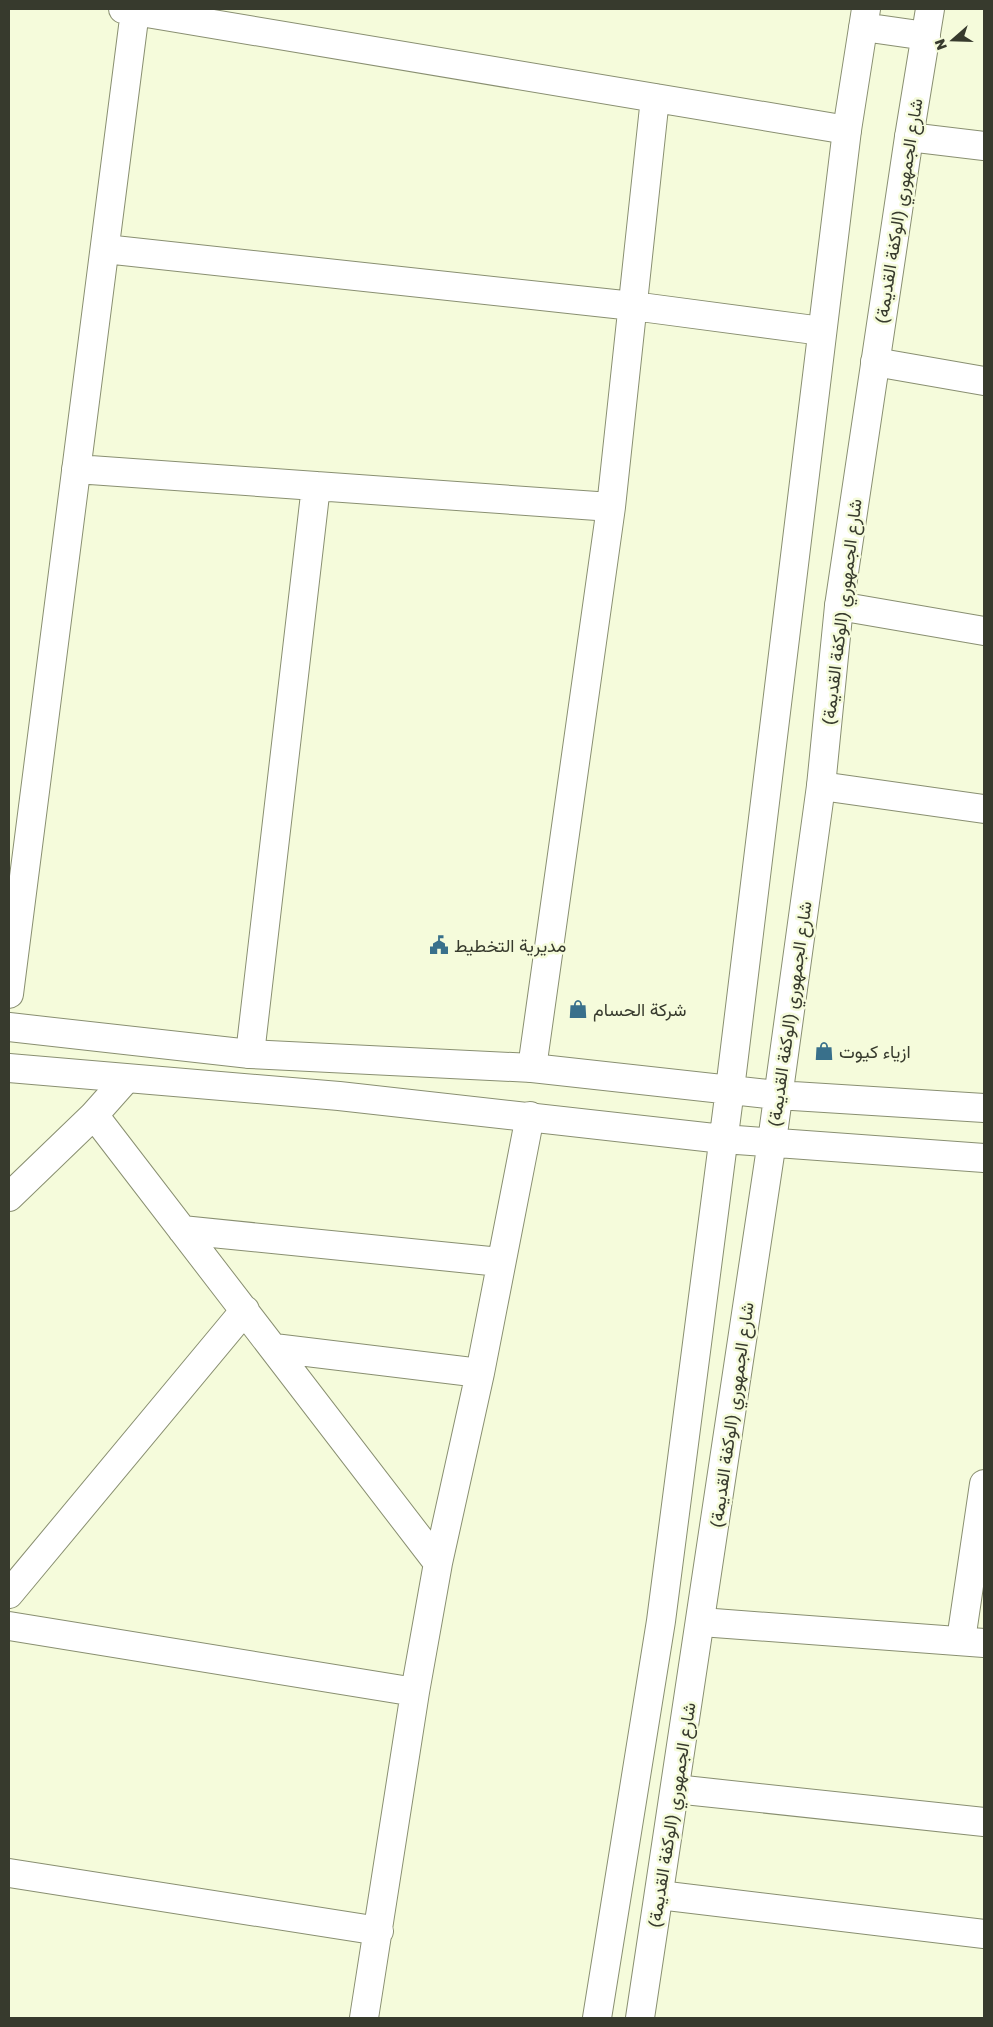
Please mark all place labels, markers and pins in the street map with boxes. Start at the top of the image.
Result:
public building icon: مديرية التخطيط [428,934,450,956]
place label: مديرية التخطيط [454,934,566,957]
shop icon: شركة الحسام [567,998,589,1020]
place label: شركة الحسام [593,998,687,1022]
shop icon: ازياء كيوت [813,1040,835,1062]
place label: ازياء كيوت [839,1040,911,1063]

